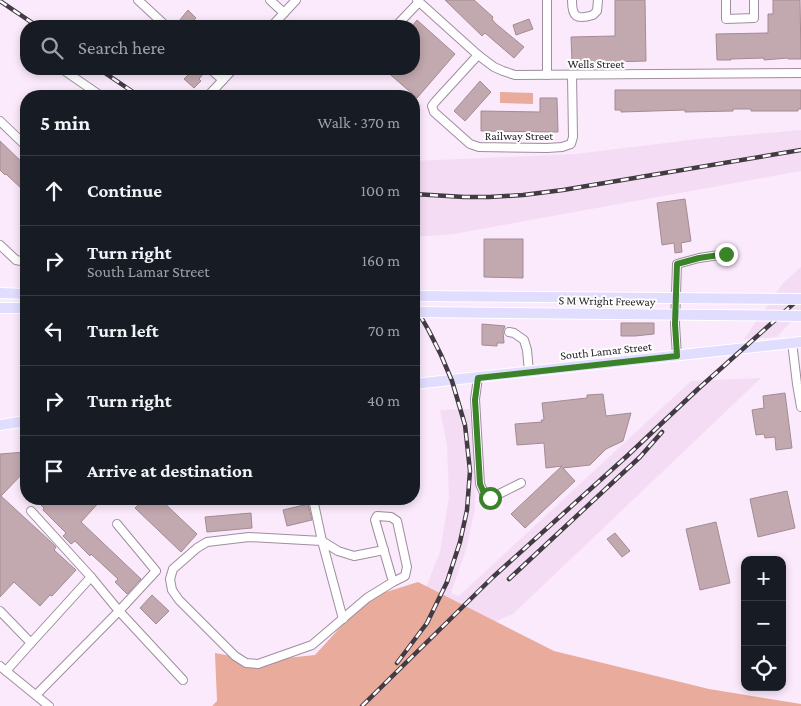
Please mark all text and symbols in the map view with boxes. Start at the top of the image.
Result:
search box [20,20,420,75]
icon: search [38,34,66,62]
text: Search here [78,37,165,58]
street label: Wells Street [567,57,626,71]
text: 5 min [40,111,90,135]
text: Walk · 370 m [317,114,400,131]
street label: Railway Street [485,129,554,143]
icon: ahead [40,177,68,205]
text: Continue [87,180,162,201]
text: 100 m [361,182,400,199]
text: Turn right [87,242,172,263]
route end [715,243,738,266]
icon: right [40,247,68,275]
text: 160 m [362,252,400,269]
text: South Lamar Street [87,263,210,280]
street label: S M Wright Freeway [558,293,656,309]
icon: left [40,317,68,345]
text: Turn left [87,320,159,341]
text: 70 m [368,322,400,339]
street label: South Lamar Street [560,339,653,363]
icon: right [40,387,68,415]
text: Turn right [87,390,172,411]
text: 40 m [367,392,400,409]
icon: arrive [40,457,68,485]
text: Arrive at destination [87,460,253,481]
route start [479,487,502,510]
map controls [741,556,786,691]
button: + [741,556,786,601]
button: − [741,601,786,646]
button: locate [741,646,786,691]

